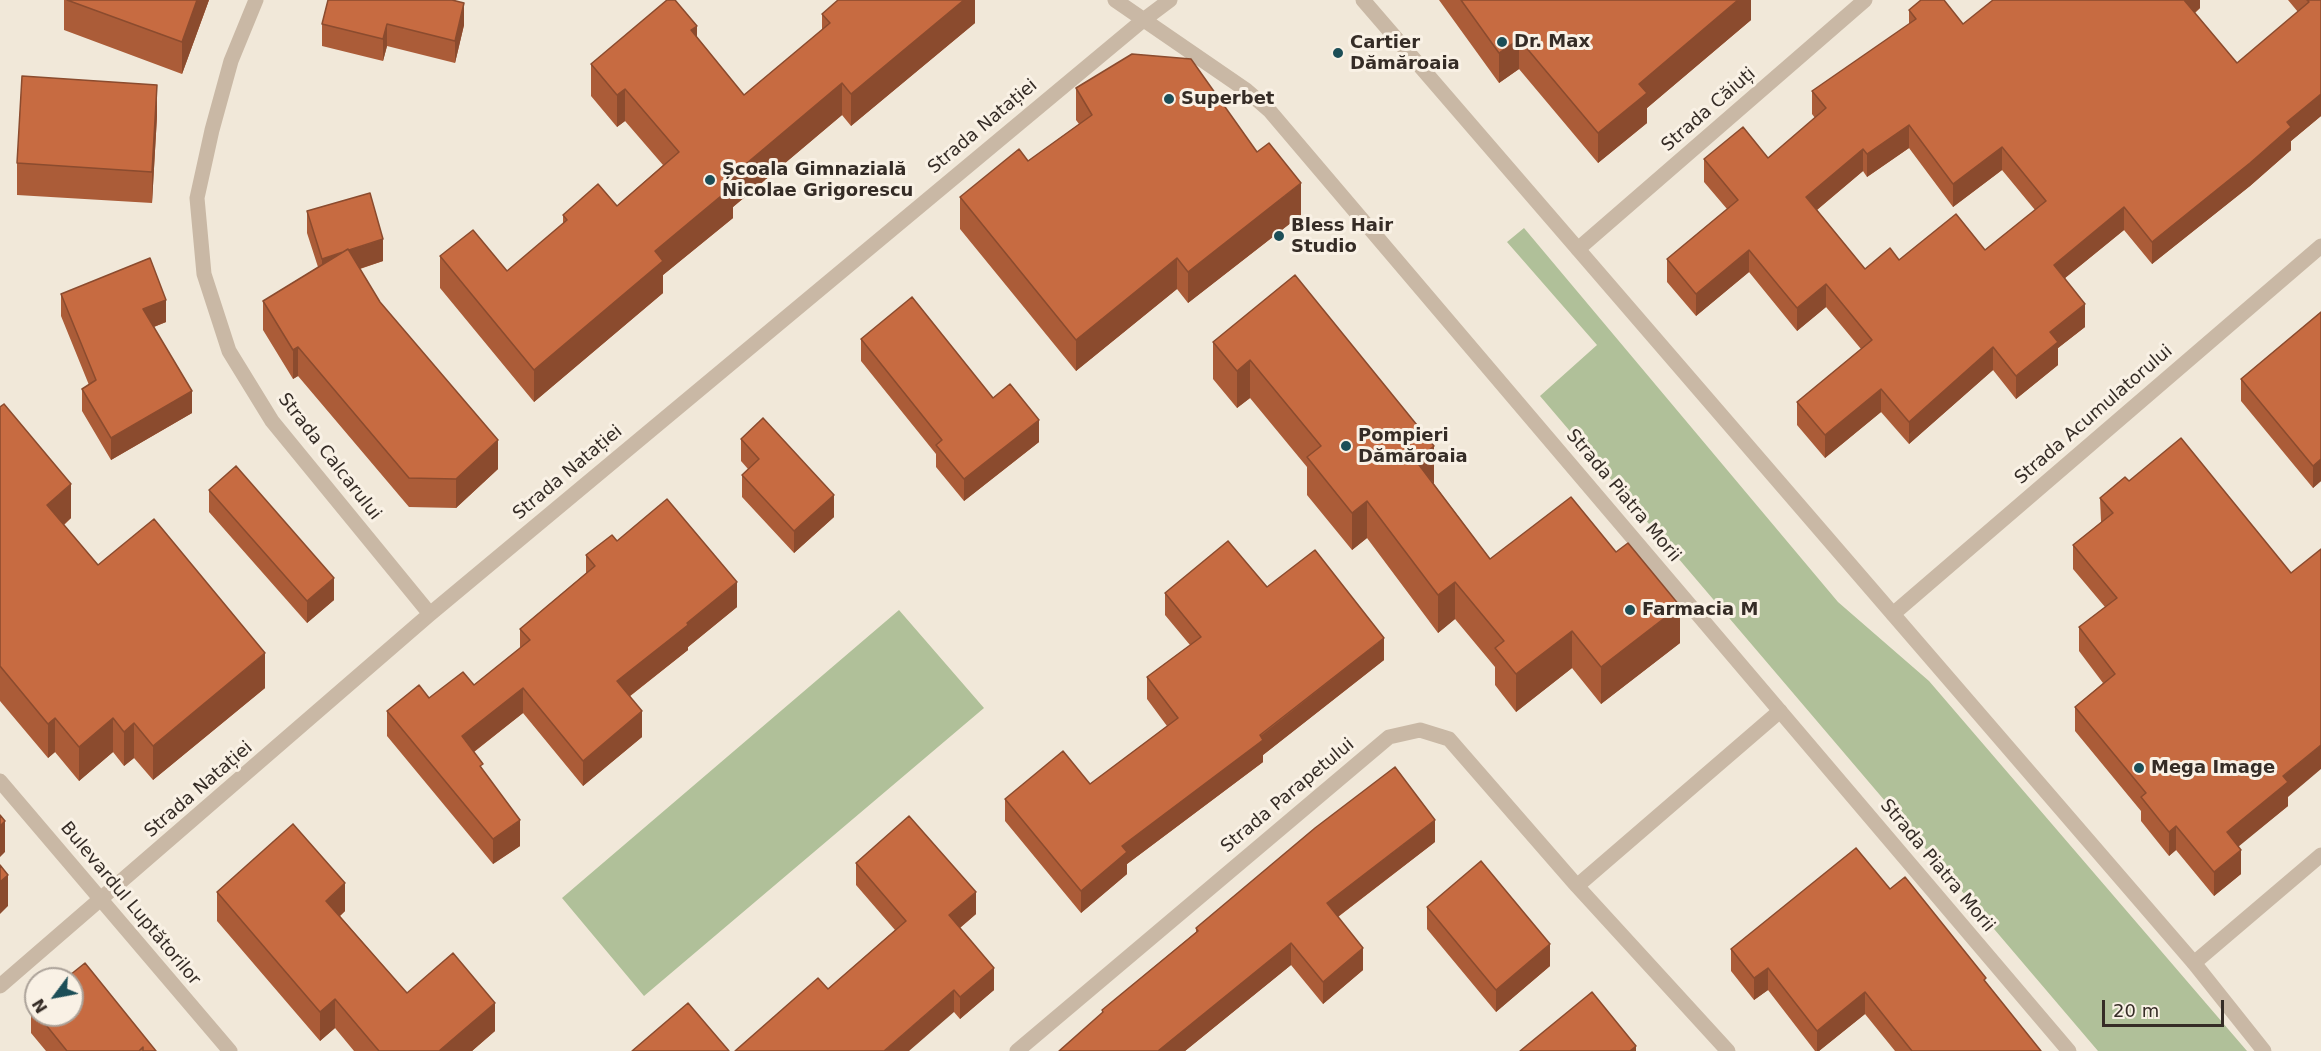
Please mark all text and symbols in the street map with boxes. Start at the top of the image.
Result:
place label: Dr. Max [1514,31,1590,53]
place label: Cartier Dămăroaia [1350,32,1460,74]
marker: Dr. Max [1495,35,1509,49]
marker: Cartier Dămăroaia [1331,46,1345,60]
street label: Strada Căiuți [1658,63,1760,157]
street label: Strada Natației [924,75,1042,179]
place label: Superbet [1181,88,1274,110]
marker: Superbet [1162,92,1176,106]
place label: Școala Gimnazială Nicolae Grigorescu [722,159,913,201]
marker: Școala Gimnazială Nicolae Grigorescu [703,173,717,187]
place label: Bless Hair Studio [1291,215,1393,258]
marker: Bless Hair Studio [1272,229,1286,243]
street label: Strada Acumulatorului [2011,341,2177,489]
street label: Strada Calcarului [273,389,385,525]
street label: Strada Natației [509,421,627,525]
place label: Pompieri Dămăroaia [1358,425,1468,468]
street label: Strada Piatra Morii [1561,425,1685,567]
marker: Pompieri Dămăroaia [1339,439,1353,453]
place label: Farmacia M [1642,599,1758,621]
marker: Farmacia M [1623,603,1637,617]
street label: Strada Parapetului [1217,734,1359,858]
street label: Strada Natației [141,737,257,843]
place label: Mega Image [2151,757,2275,779]
marker: Mega Image [2132,761,2146,775]
street label: Strada Piatra Morii [1875,795,1999,937]
street label: Bulevardul Luptătorilor [55,818,205,990]
north arrow [24,967,84,1027]
scale bar [2105,988,2226,1026]
text: N [28,995,52,1016]
text: 20 m [2113,1000,2159,1021]

